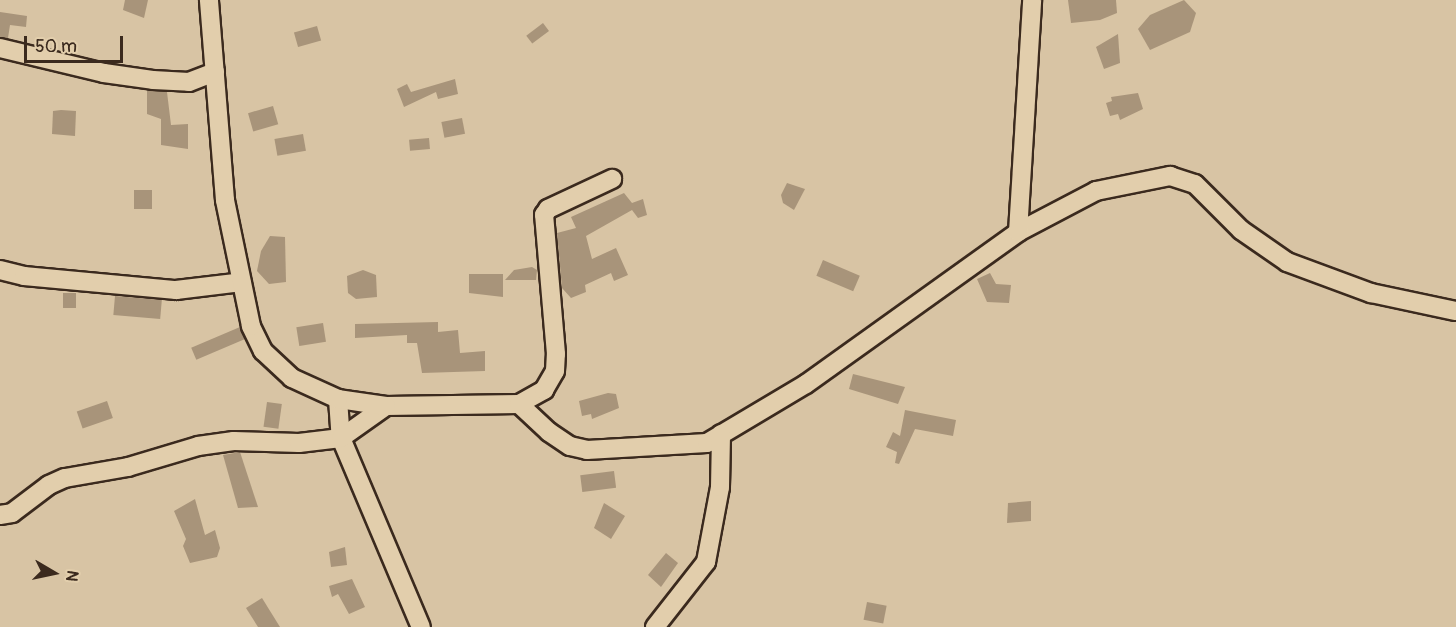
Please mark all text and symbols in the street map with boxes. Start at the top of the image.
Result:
scale bar [27,24,126,62]
text: 50 m [35,35,77,58]
north arrow [24,543,84,603]
text: N [61,569,83,583]

